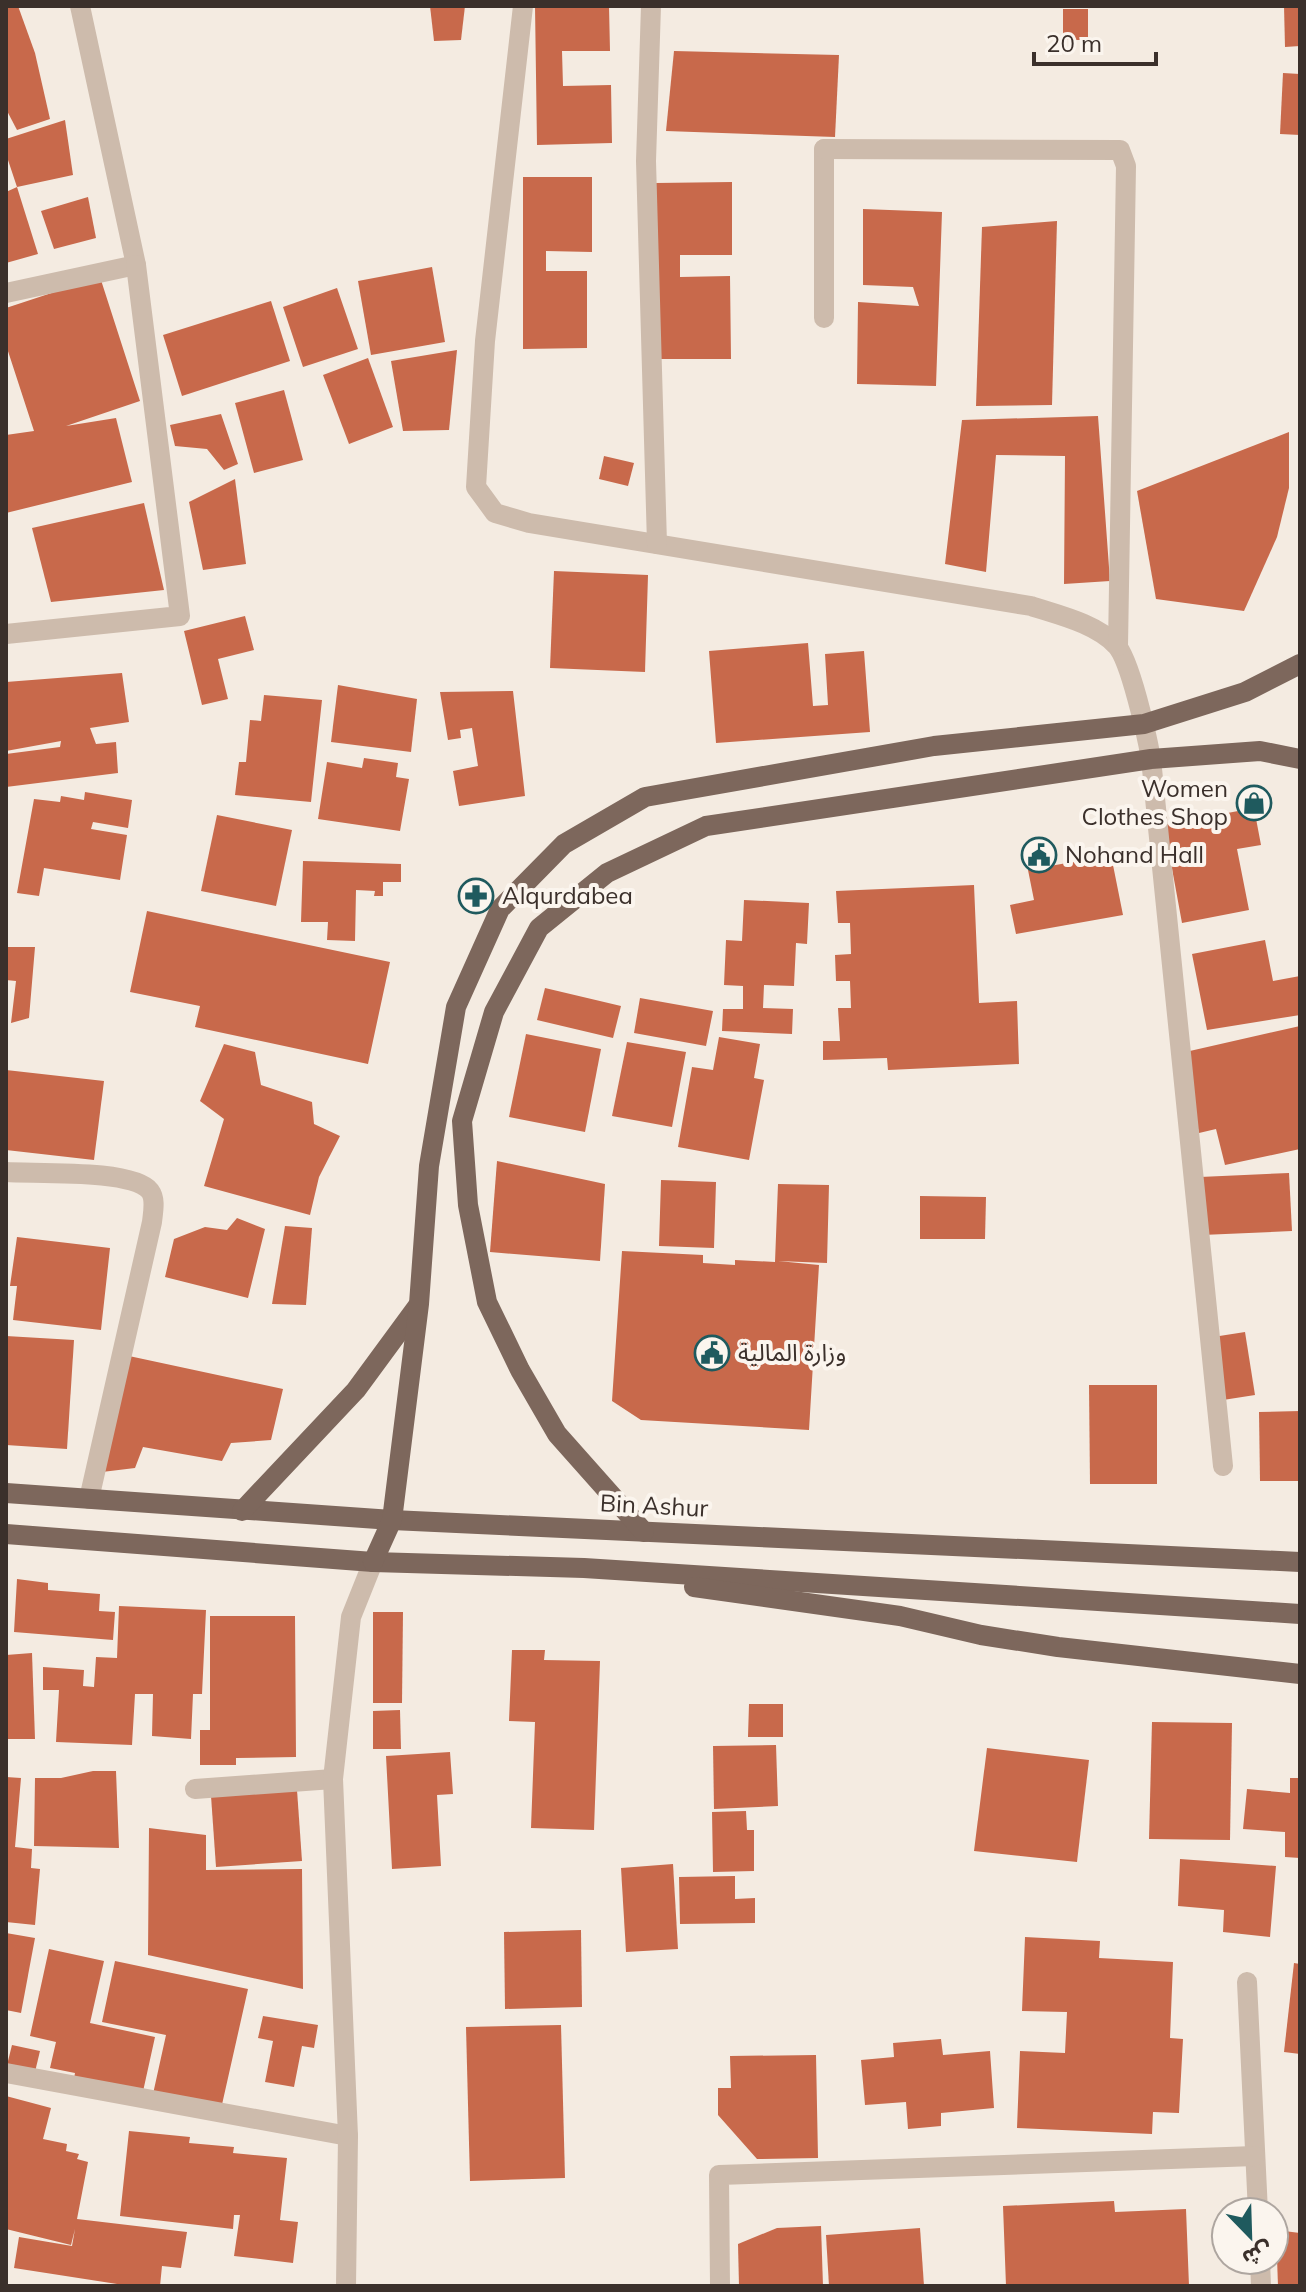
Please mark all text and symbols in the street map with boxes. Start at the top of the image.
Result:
scale bar [1034,16,1156,66]
text: 20 m [1046,28,1102,58]
place label: Women Clothes Shop [1081,773,1228,831]
shop icon: Women Clothes Shop [1235,784,1273,822]
public building icon: Nohand Hall [1020,836,1058,874]
place label: Nohand Hall [1065,839,1204,869]
pharmacy icon: Alqurdabea [457,877,495,915]
place label: Alqurdabea [502,880,633,910]
public building icon: وزارة المالية [693,1334,731,1372]
place label: وزارة المالية [738,1337,846,1367]
street label: Bin Ashur [599,1487,709,1523]
north arrow [1210,2196,1290,2276]
text: ش [1238,2236,1277,2273]

